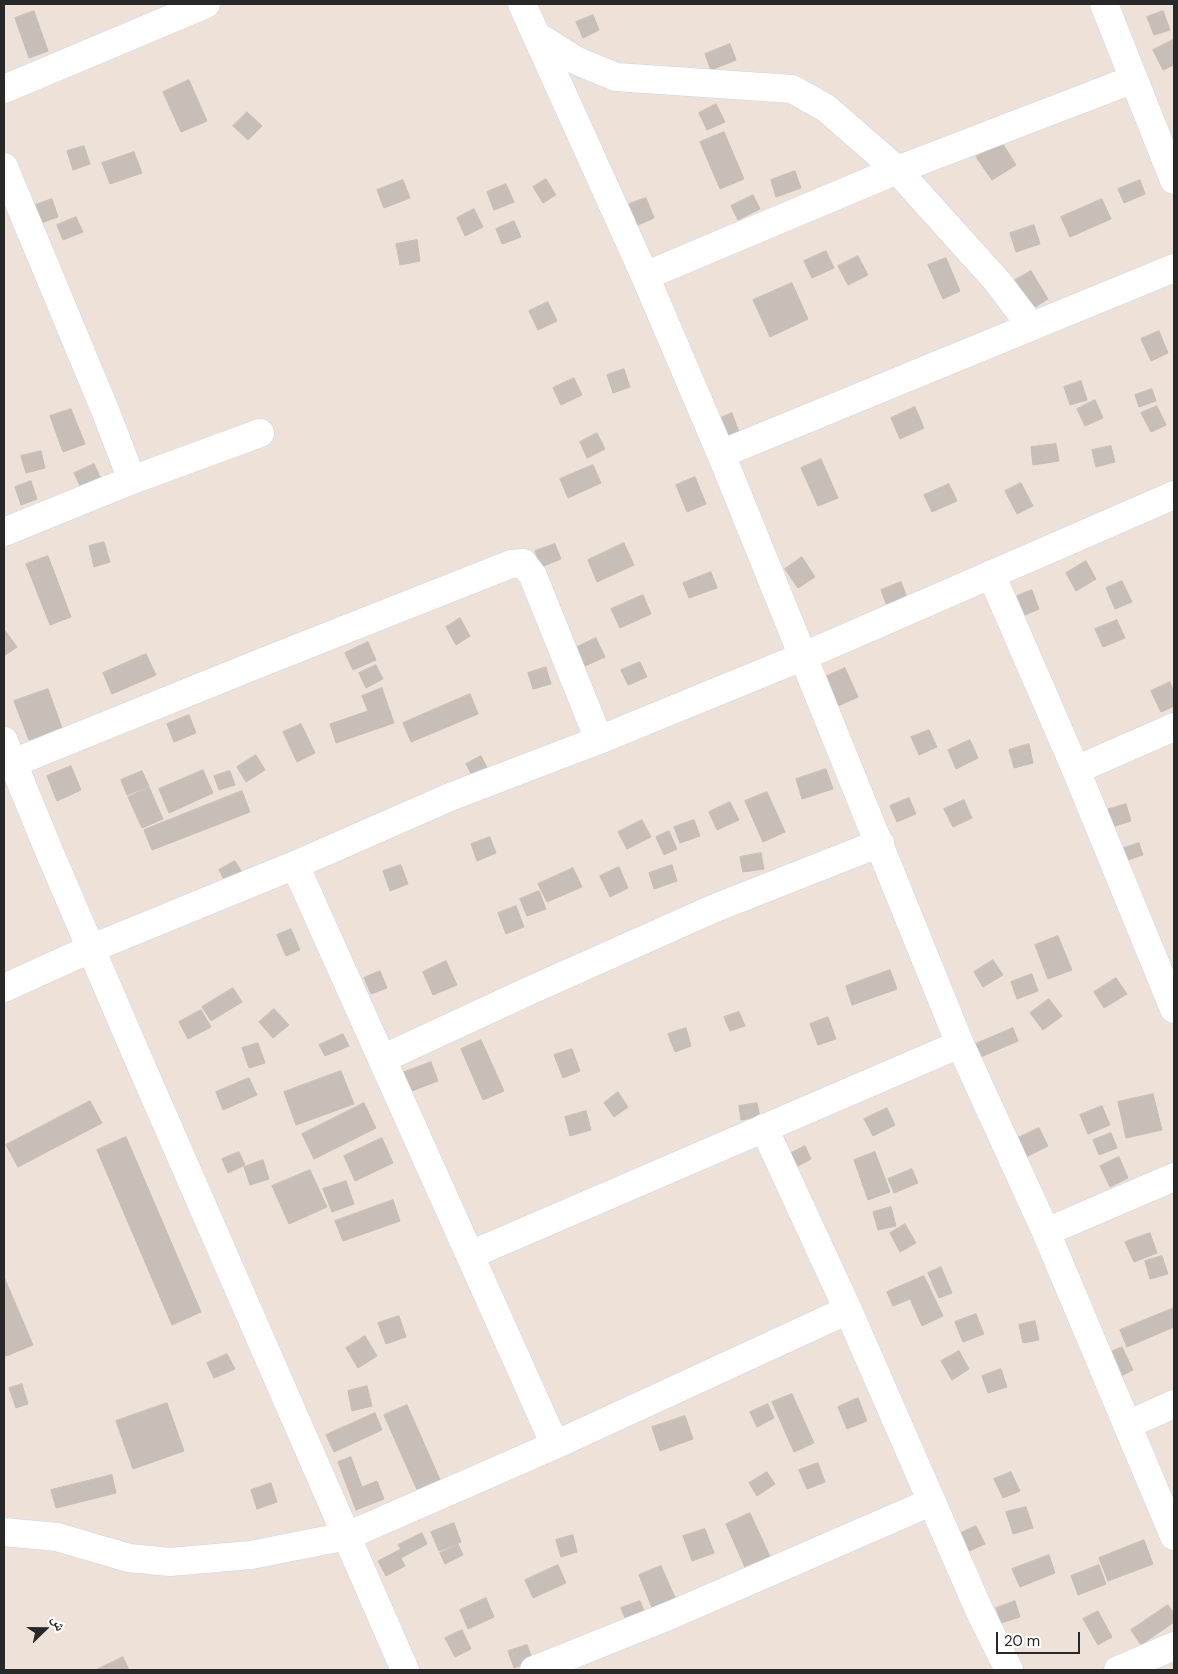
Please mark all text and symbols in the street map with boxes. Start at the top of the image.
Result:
north arrow [20,1604,70,1654]
text: ش [48,1613,70,1634]
scale bar [998,1622,1082,1654]
text: 20 m [1004,1631,1040,1651]

